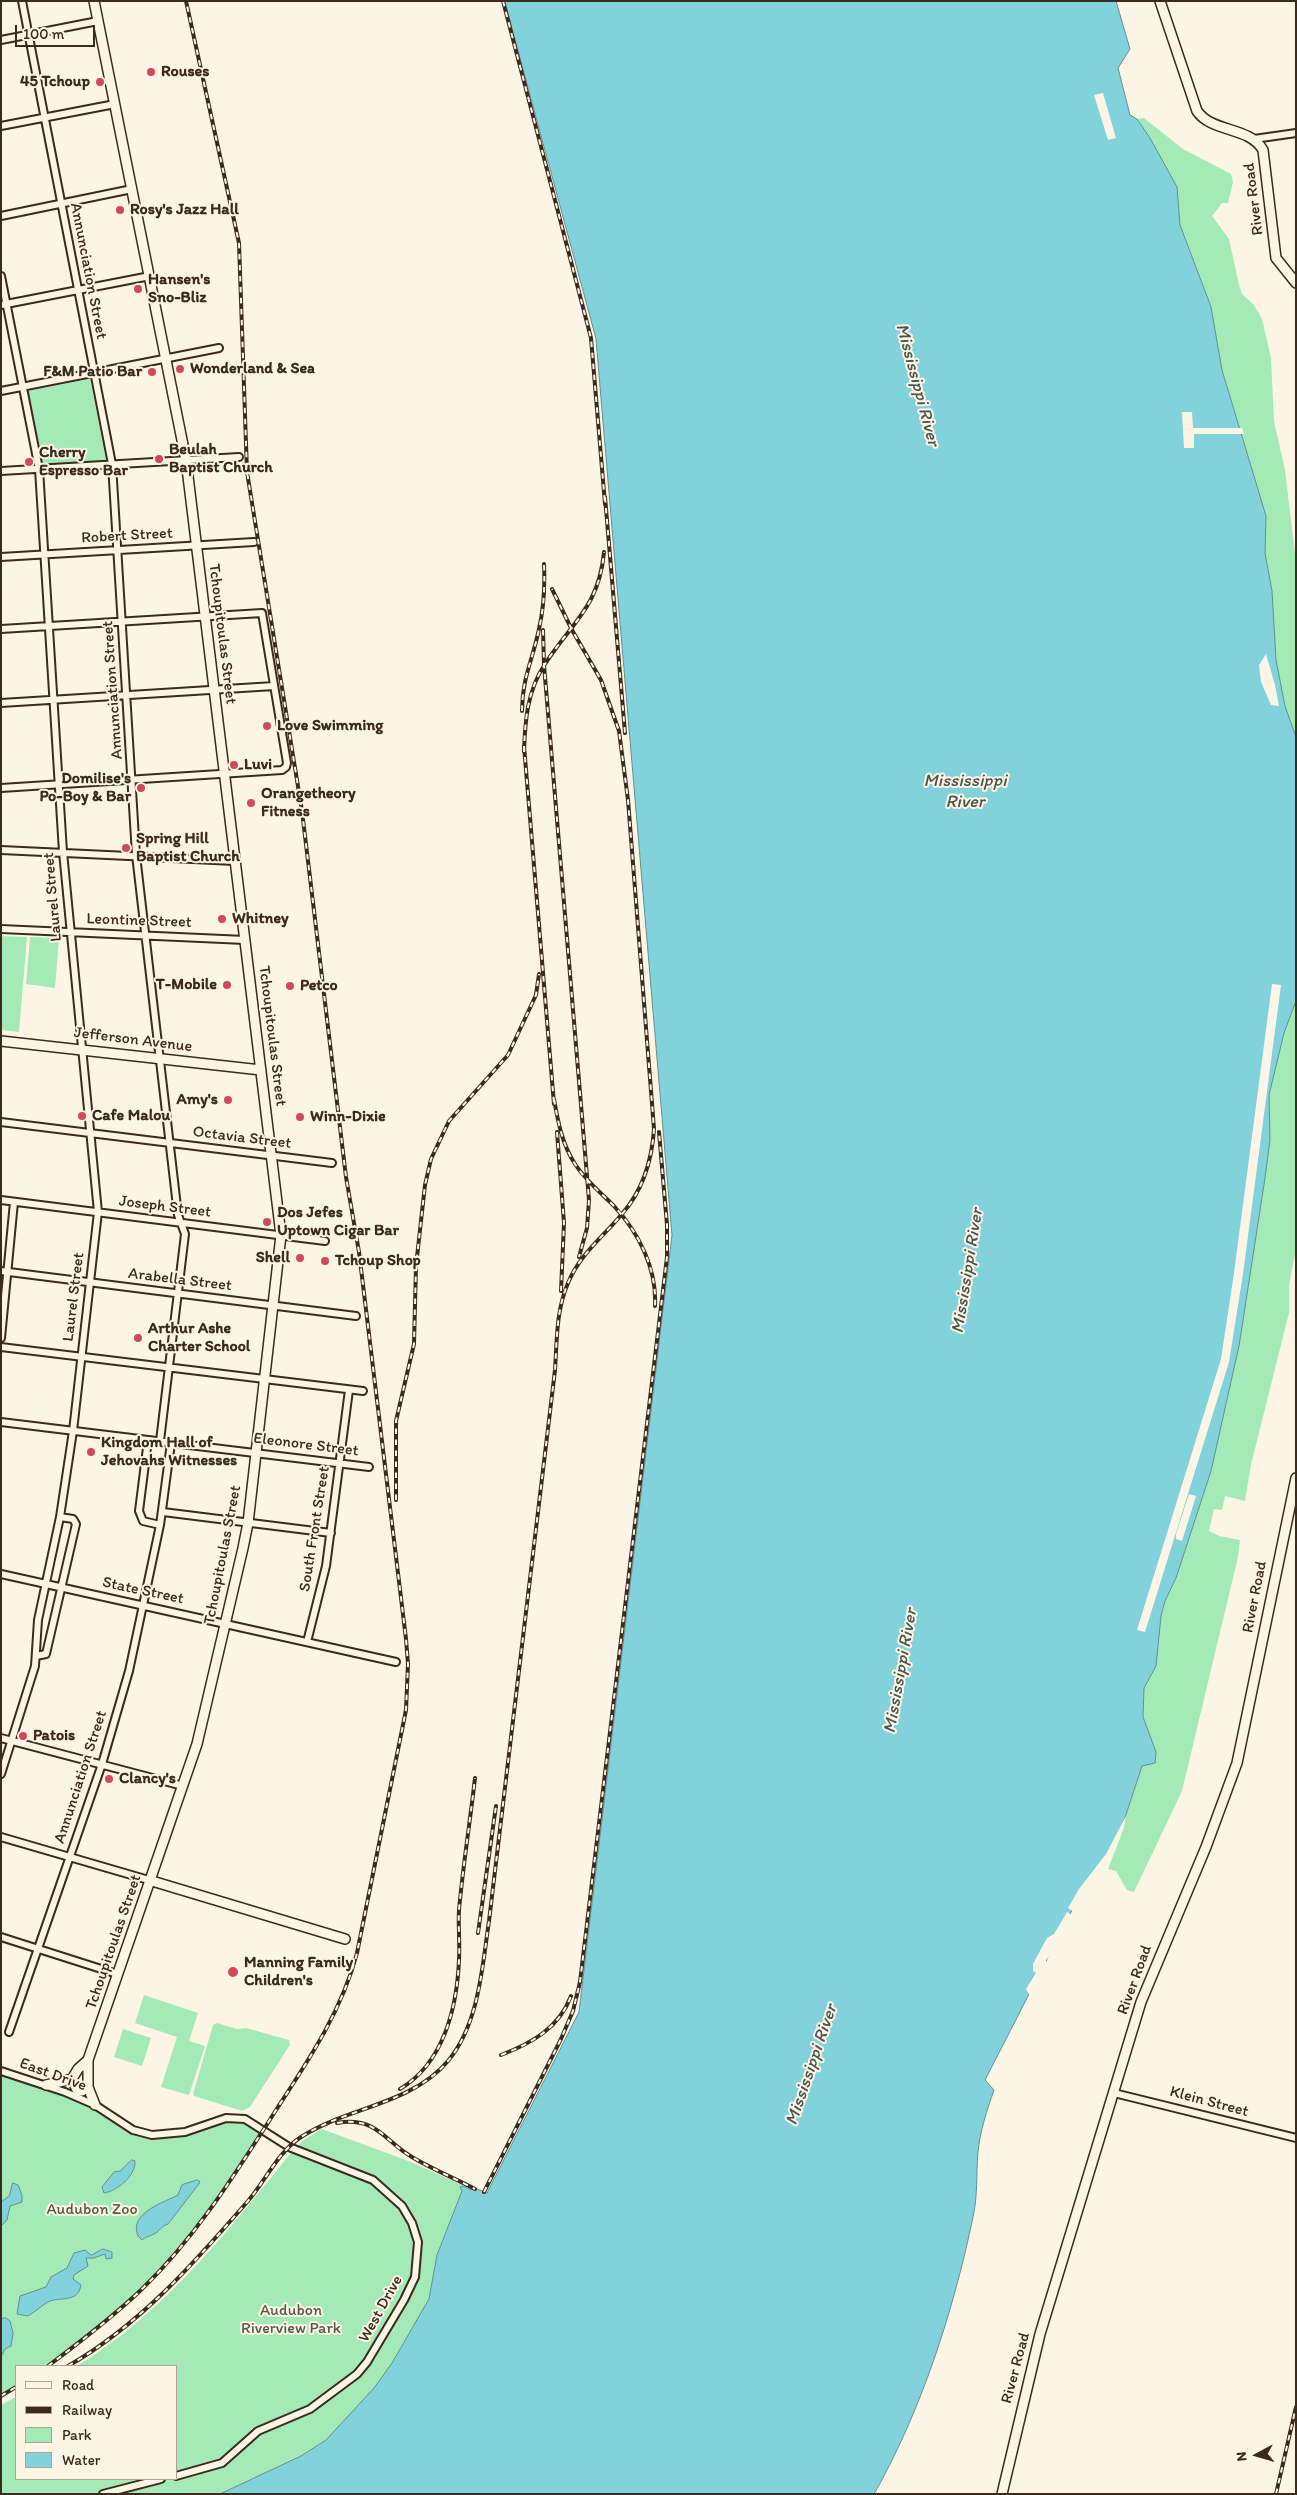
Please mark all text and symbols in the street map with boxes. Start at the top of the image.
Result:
scale bar [18,15,98,47]
text: 100 m [23,25,64,43]
place label: Rouses [161,62,209,82]
marker: Rouses [145,66,157,78]
place label: 45 Tchoup [20,72,90,92]
marker: 45 Tchoup [94,76,106,88]
street label: River Road [1240,162,1268,236]
place label: Rosy's Jazz Hall [130,200,239,220]
street label: Annunciation Street [65,201,111,341]
marker: Rosy's Jazz Hall [114,204,126,216]
place label: Hansen's Sno-Bliz [148,270,210,308]
marker: Hansen's Sno-Bliz [132,283,144,295]
water label: Mississippi River [890,321,944,449]
place label: Wonderland & Sea [190,359,315,379]
place label: F&M Patio Bar [43,362,142,382]
marker: Wonderland & Sea [174,363,186,375]
marker: F&M Patio Bar [146,366,158,378]
place label: Beulah Baptist Church [169,440,273,478]
place label: Cherry Espresso Bar [39,443,128,481]
marker: Beulah Baptist Church [153,453,165,465]
marker: Cherry Espresso Bar [23,456,35,468]
street label: Robert Street [81,524,173,548]
street label: Tchoupitoulas Street [204,563,240,705]
street label: Annunciation Street [99,620,127,760]
place label: Love Swimming [277,716,383,736]
marker: Love Swimming [261,720,273,732]
place label: Luvi [244,755,272,775]
marker: Luvi [228,759,240,771]
place label: Domilise's Po-Boy & Bar [39,769,131,807]
water label: Mississippi River [923,770,1007,812]
marker: Domilise's Po-Boy & Bar [135,782,147,794]
place label: Orangetheory Fitness [261,784,356,822]
marker: Orangetheory Fitness [245,797,257,809]
place label: Spring Hill Baptist Church [136,829,240,867]
marker: Spring Hill Baptist Church [120,842,132,854]
street label: Laurel Street [40,852,66,942]
place label: Whitney [232,909,289,929]
street label: Leontine Street [86,910,192,932]
marker: Whitney [216,913,228,925]
street label: Tchoupitoulas Street [254,965,290,1107]
place label: T-Mobile [156,975,217,995]
place label: Petco [300,976,338,996]
marker: T-Mobile [221,979,233,991]
marker: Petco [284,980,296,992]
street label: Jefferson Avenue [73,1023,193,1057]
place label: Amy's [177,1090,218,1110]
marker: Amy's [222,1094,234,1106]
place label: Cafe Malou [92,1106,170,1126]
place label: Winn-Dixie [310,1107,386,1127]
marker: Cafe Malou [76,1110,88,1122]
marker: Winn-Dixie [294,1111,306,1123]
street label: Octavia Street [192,1122,292,1154]
street label: Joseph Street [118,1192,212,1222]
place label: Dos Jefes Uptown Cigar Bar [277,1203,399,1241]
water label: Mississippi River [947,1207,989,1335]
marker: Dos Jefes Uptown Cigar Bar [261,1216,273,1228]
place label: Shell [256,1248,290,1268]
street label: Laurel Street [59,1251,89,1343]
place label: Tchoup Shop [335,1251,421,1271]
marker: Shell [294,1252,306,1264]
marker: Tchoup Shop [319,1255,331,1267]
street label: Arabella Street [127,1264,233,1296]
place label: Arthur Ashe Charter School [148,1319,250,1357]
marker: Arthur Ashe Charter School [132,1332,144,1344]
street label: Eleonore Street [252,1429,360,1461]
place label: Kingdom Hall of Jehovahs Witnesses [101,1433,237,1471]
marker: Kingdom Hall of Jehovahs Witnesses [85,1446,97,1458]
street label: South Front Street [296,1465,334,1593]
street label: Tchoupitoulas Street [200,1484,246,1626]
street label: River Road [1239,1559,1271,1635]
street label: State Street [101,1573,185,1609]
water label: Mississippi River [879,1607,923,1735]
street label: Annunciation Street [50,1708,112,1846]
place label: Patois [33,1726,75,1746]
marker: Patois [17,1730,29,1742]
place label: Clancy's [119,1769,176,1789]
marker: Clancy's [103,1773,115,1785]
street label: Tchoupitoulas Street [82,1872,146,2012]
street label: River Road [1114,1942,1156,2018]
place label: Manning Family Children's [244,1953,353,1991]
marker: Manning Family Children's [226,1965,240,1979]
water label: Mississippi River [781,2002,843,2128]
street label: East Drive [17,2054,89,2096]
street label: Klein Street [1167,2082,1251,2122]
park label: Audubon Zoo [46,2200,138,2220]
street label: West Drive [355,2272,407,2346]
park label: Audubon Riverview Park [241,2301,341,2339]
street label: River Road [997,2330,1035,2406]
legend [15,2365,178,2480]
text: Road [62,2376,94,2394]
text: Railway [62,2401,112,2419]
text: Park [62,2426,92,2444]
north arrow [1232,2430,1282,2480]
text: Water [62,2451,100,2469]
text: N [1233,2451,1251,2462]

